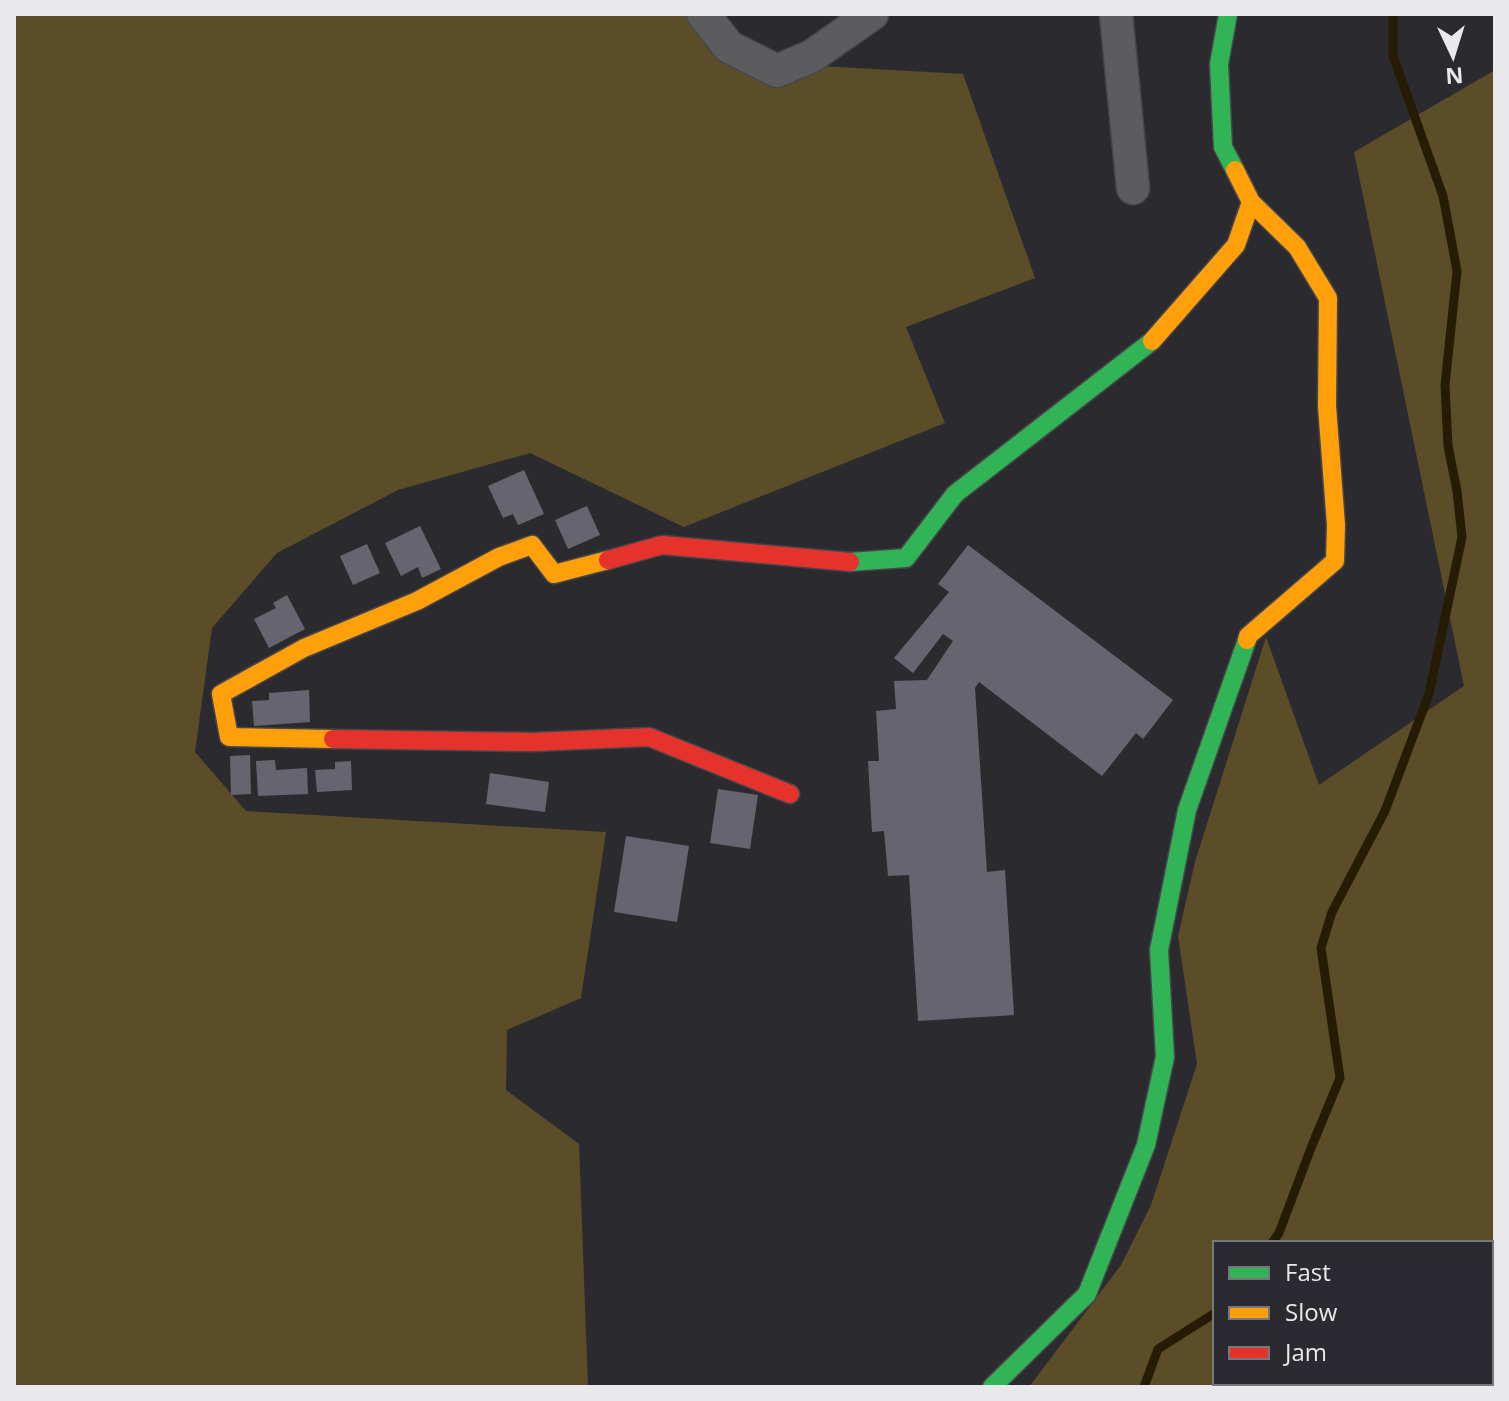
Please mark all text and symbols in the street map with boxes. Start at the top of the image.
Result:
north arrow [1413,16,1493,96]
text: N [1444,61,1464,93]
legend [1213,1241,1493,1385]
text: Fast [1285,1255,1331,1288]
text: Slow [1285,1295,1338,1328]
text: Jam [1283,1335,1327,1368]

